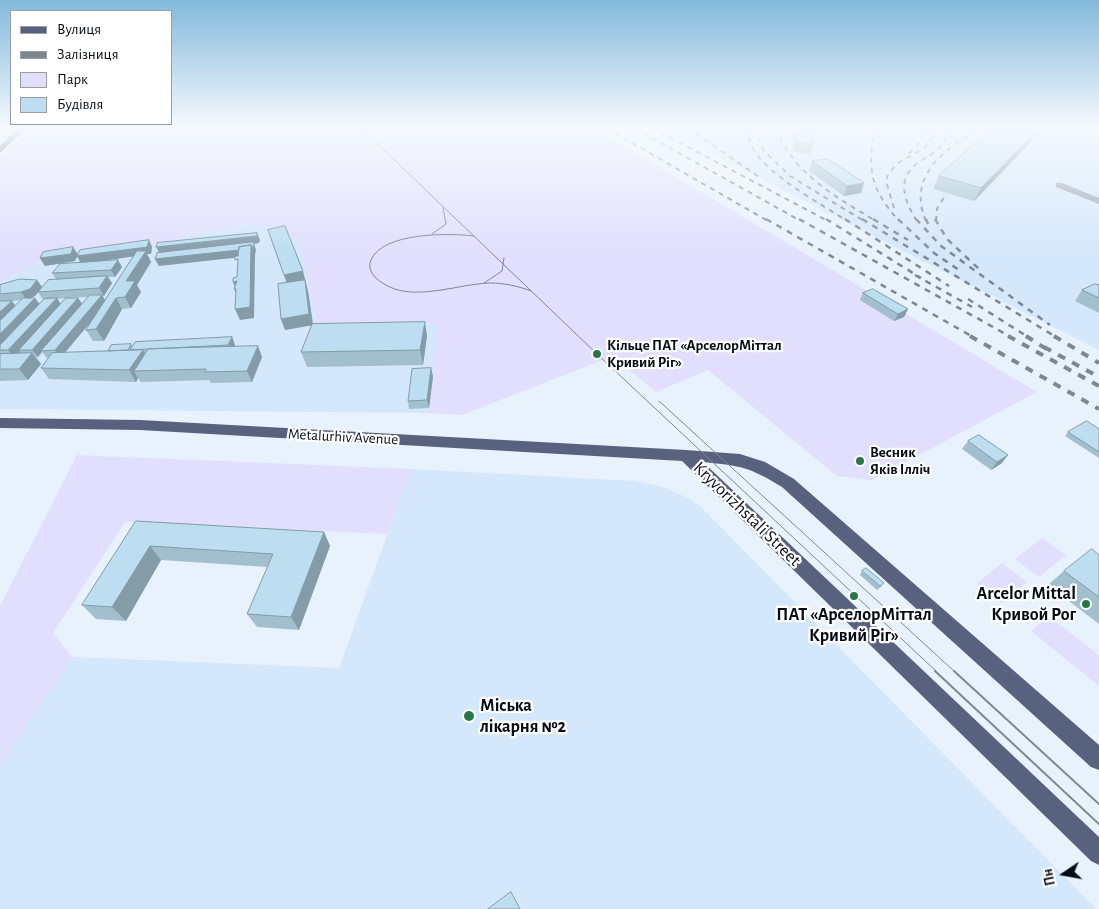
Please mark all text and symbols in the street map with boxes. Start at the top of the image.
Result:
legend [10,10,172,125]
text: Вулиця [57,22,101,37]
text: Залізниця [57,47,118,62]
text: Парк [57,72,88,87]
text: Будівля [57,97,103,112]
place label: Кільце ПАТ «АрселорМіттал Кривий Ріг» [607,336,782,371]
marker: Кільце ПАТ «АрселорМіттал Кривий Ріг» [591,348,603,360]
street label: Metalurhiv Avenue [288,425,398,449]
place label: Весник Яків Ілліч [870,443,930,478]
marker: Весник Яків Ілліч [854,455,866,467]
street label: Kryvorizhstali Street [689,457,805,571]
place label: Arcelor Mittal Кривой Рог [977,583,1076,626]
marker: ПАТ «АрселорМіттал Кривий Ріг» [848,590,860,602]
marker: Arcelor Mittal Кривой Рог [1080,598,1092,610]
place label: ПАТ «АрселорМіттал Кривий Ріг» [776,604,932,646]
place label: Міська лікарня №2 [480,695,566,738]
marker: Міська лікарня №2 [462,709,476,723]
north arrow [1039,849,1089,899]
text: Пн [1041,867,1058,887]

